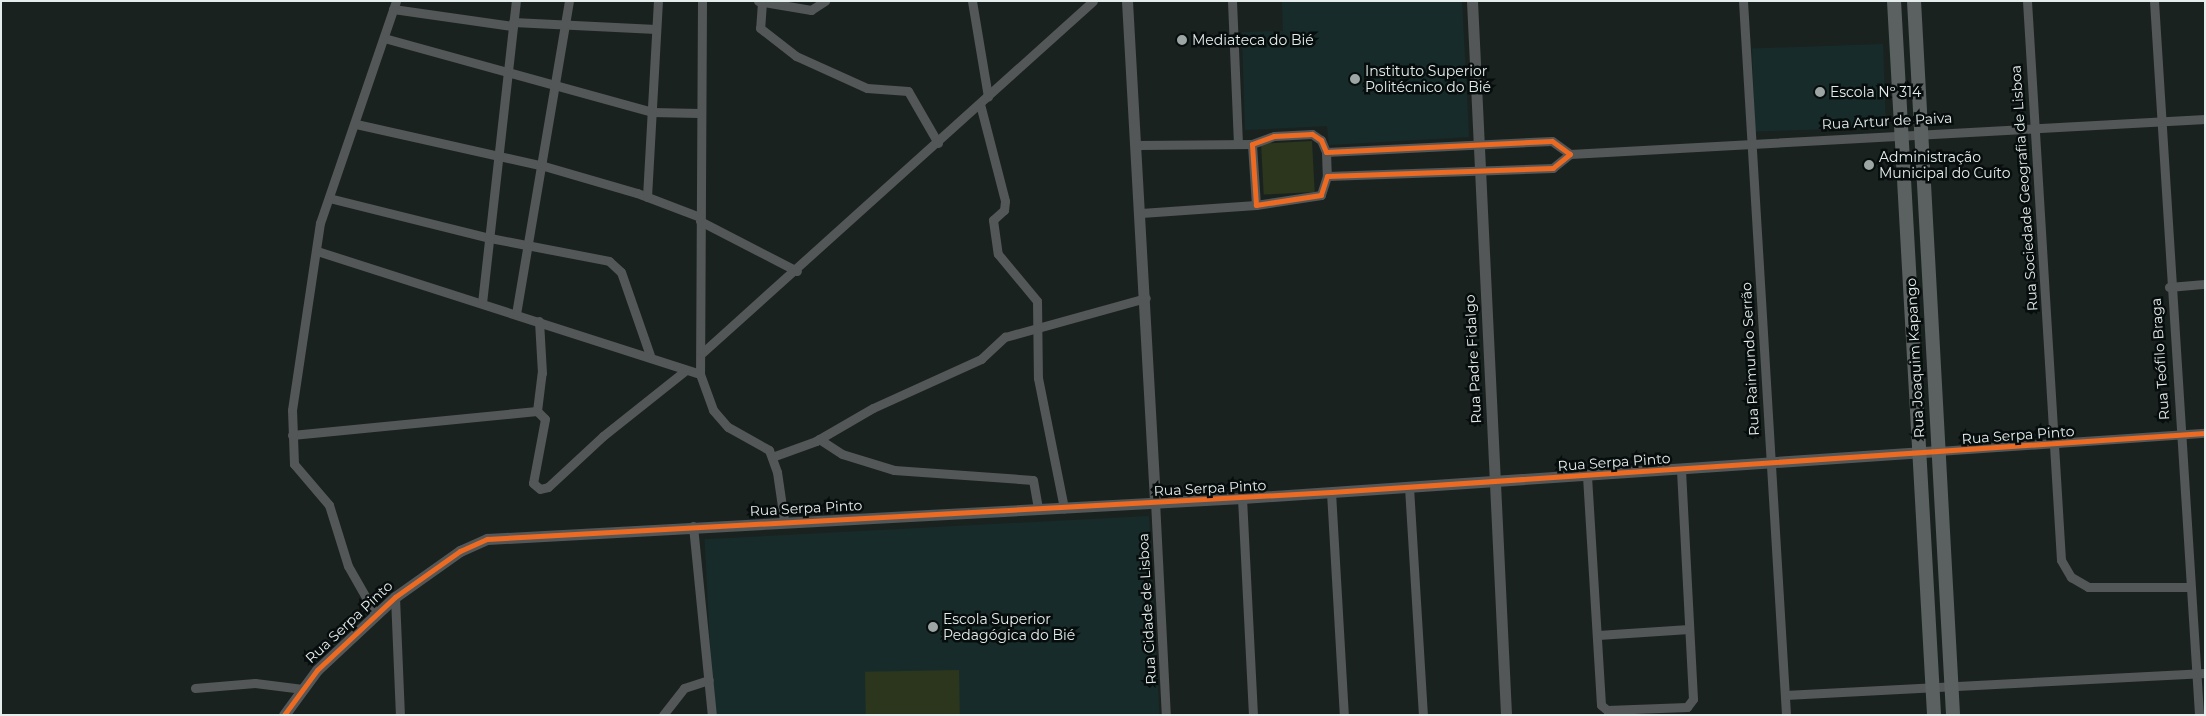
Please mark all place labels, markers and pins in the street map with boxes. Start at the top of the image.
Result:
place label: Mediateca do Bié [1192,32,1314,48]
marker: Mediateca do Bié [1176,34,1188,46]
place label: Instituto Superior Politécnico do Bié [1365,63,1491,95]
marker: Instituto Superior Politécnico do Bié [1349,73,1361,85]
place label: Escola Nº 314 [1830,84,1921,100]
marker: Escola Nº 314 [1814,86,1826,98]
place label: Administração Municipal do Cuíto [1879,149,2011,182]
marker: Administração Municipal do Cuíto [1863,159,1875,171]
place label: Escola Superior Pedagógica do Bié [943,611,1075,644]
marker: Escola Superior Pedagógica do Bié [927,621,939,633]

